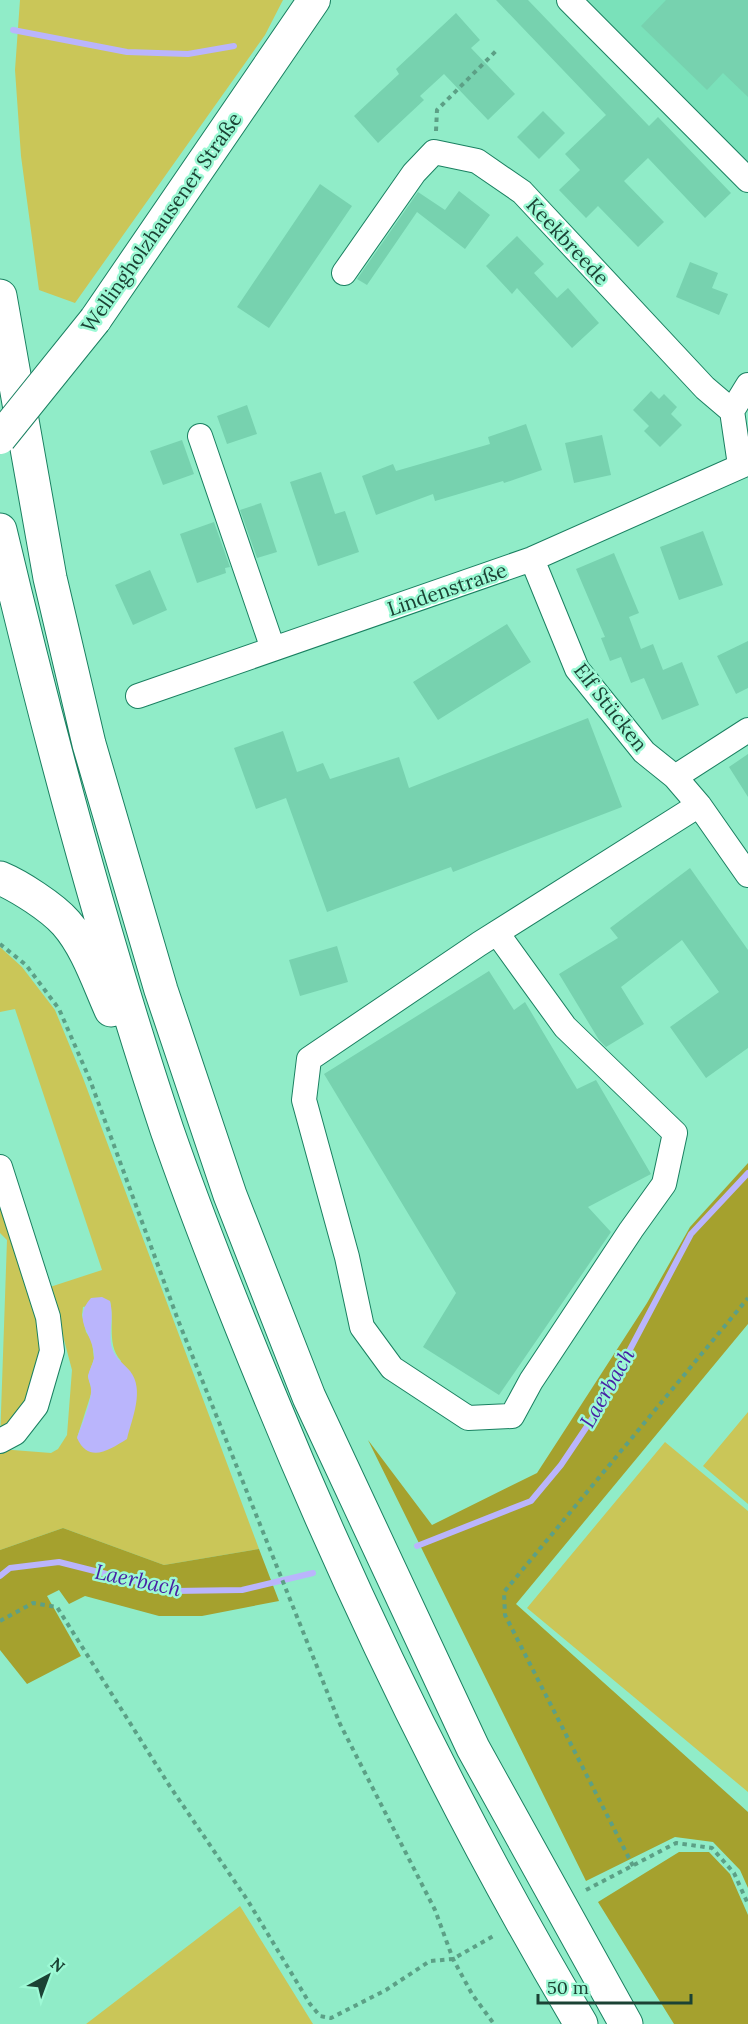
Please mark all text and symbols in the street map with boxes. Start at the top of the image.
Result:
street label: Wellingholzhausener Straße [75,107,247,337]
street label: Keekbreede [521,192,615,290]
street label: Lindenstraße [384,557,510,621]
street label: Elf Stücken [569,658,653,756]
water label: Laerbach [573,1343,641,1433]
water label: Laerbach [92,1558,184,1602]
north arrow [18,1946,78,2006]
text: N [47,1953,69,1976]
scale bar [538,1967,691,2005]
text: 50 m [547,1976,589,1999]

